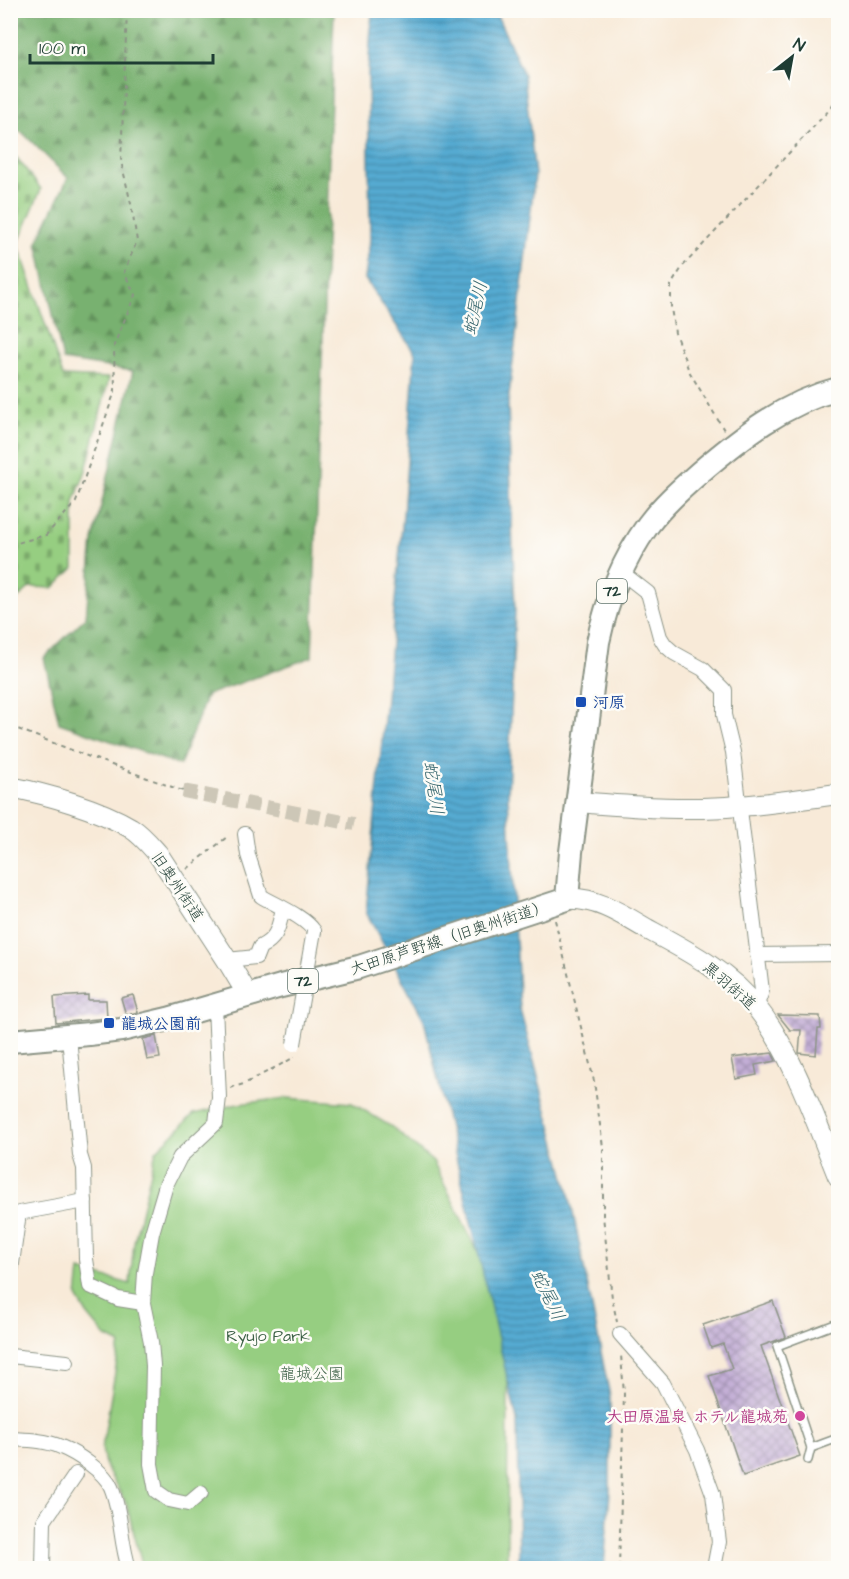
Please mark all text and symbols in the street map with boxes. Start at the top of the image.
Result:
scale bar [30,27,213,65]
north arrow [762,27,822,87]
text: N [789,33,809,57]
text: 100 m [39,36,85,61]
water label: 蛇尾川 [457,279,494,337]
road number: 72 [597,579,627,603]
place label: 河原 [593,692,625,714]
marker: 河原 [574,695,588,709]
water label: 蛇尾川 [417,760,450,817]
street label: 旧奥州街道 [146,847,209,926]
street label: 大田原芦野線（旧奥州街道） [347,895,552,981]
street label: 黒羽街道 [698,956,761,1015]
road number: 72 [288,969,318,993]
place label: 龍城公園前 [121,1013,201,1035]
marker: 龍城公園前 [102,1016,116,1030]
water label: 蛇尾川 [524,1265,571,1325]
park label: Ryujo Park [226,1325,310,1348]
park label: 龍城公園 [280,1363,344,1385]
place label: 大田原温泉 ホテル龍城苑 [607,1406,788,1428]
marker: 大田原温泉 ホテル龍城苑 [793,1409,807,1423]

